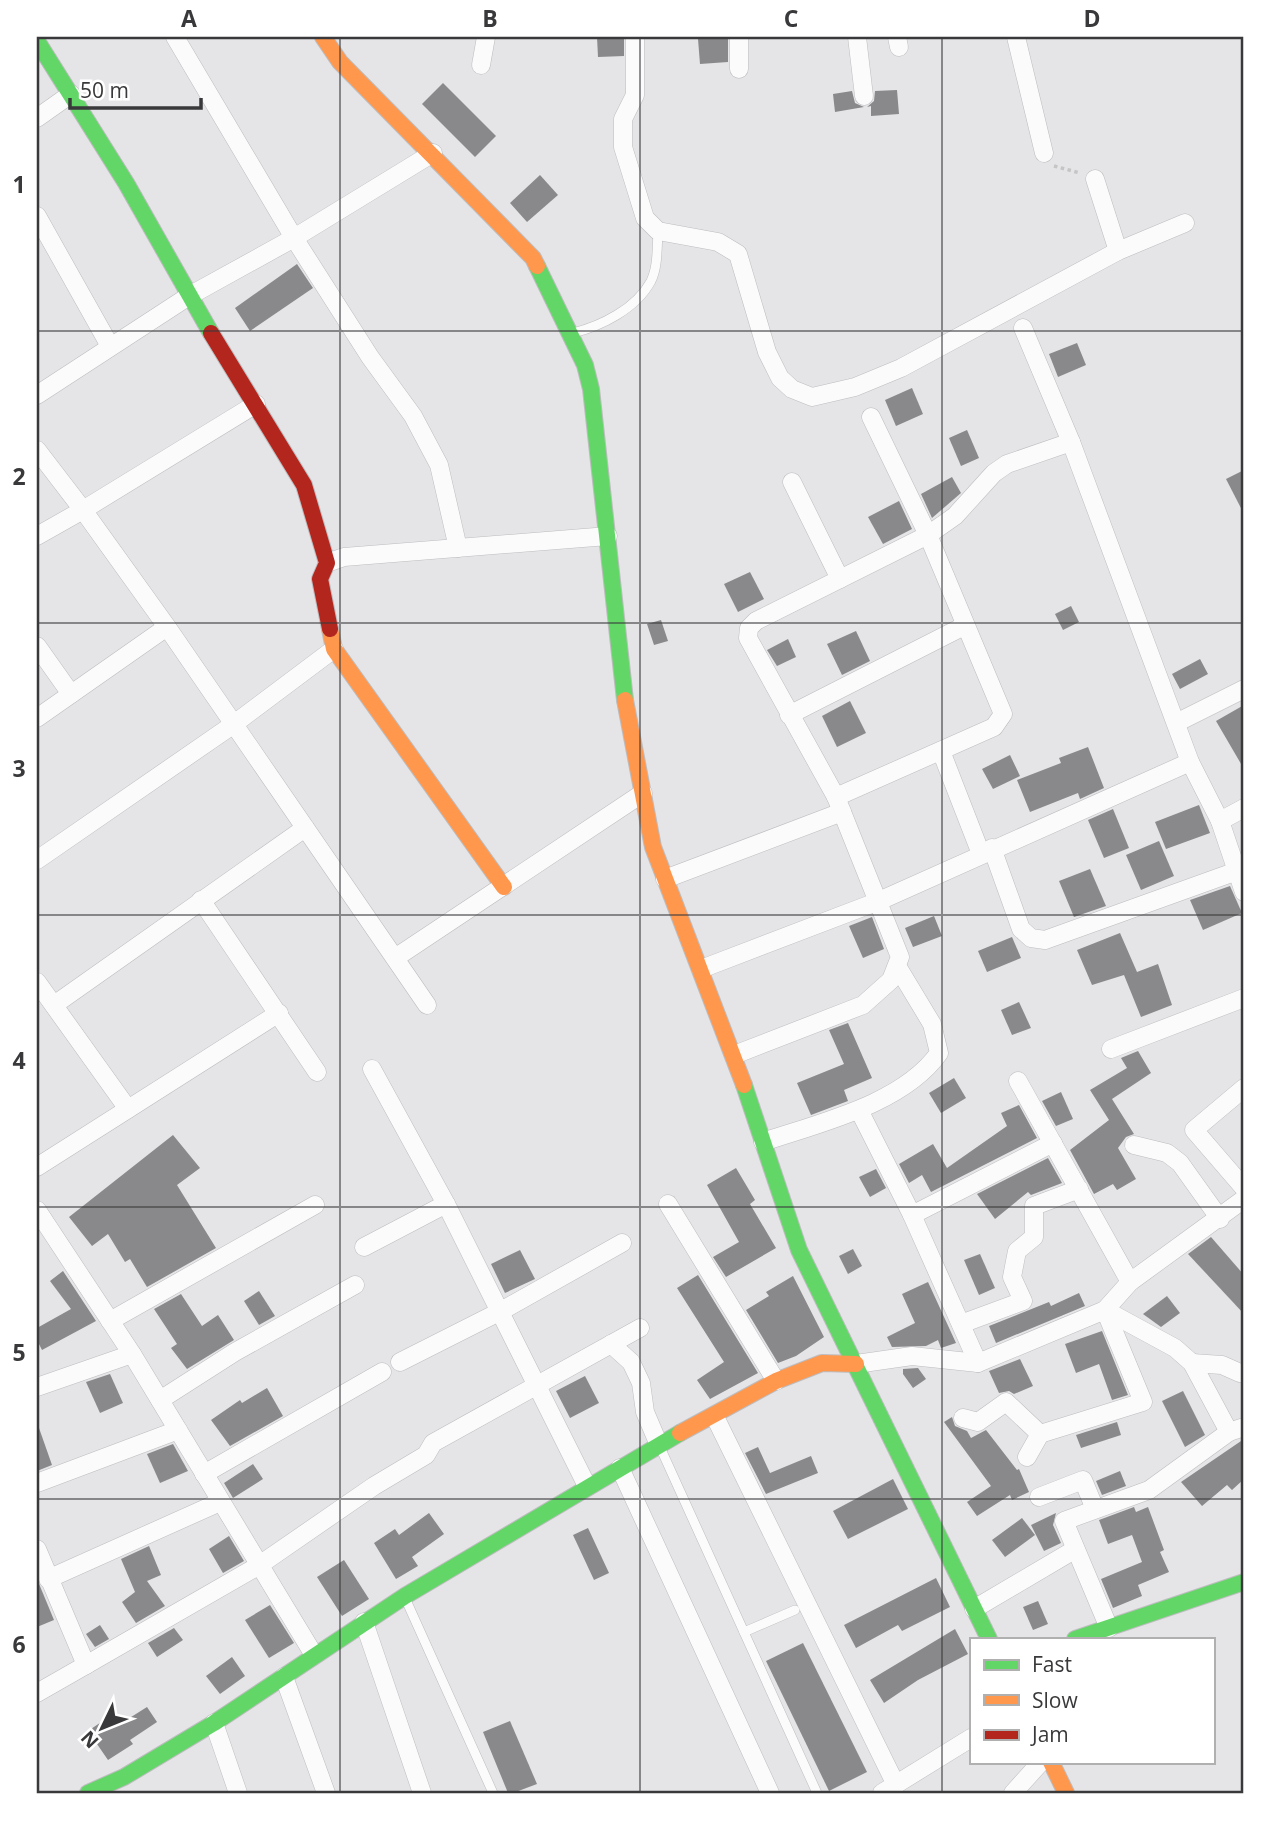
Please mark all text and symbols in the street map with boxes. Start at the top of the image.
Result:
text: A [181,2,197,34]
text: B [482,2,498,34]
text: C [784,2,798,34]
text: D [1083,2,1101,34]
scale bar [70,66,201,110]
text: 50 m [80,76,129,104]
text: 1 [12,168,26,200]
text: 2 [12,460,26,492]
text: 3 [12,752,26,784]
text: 4 [12,1044,26,1076]
text: 5 [12,1336,26,1368]
text: 6 [12,1628,26,1660]
legend [970,1638,1214,1764]
text: Fast [1032,1650,1072,1678]
text: Slow [1032,1686,1078,1714]
north arrow [66,1694,136,1764]
text: Jam [1030,1720,1069,1748]
text: N [75,1725,104,1754]

